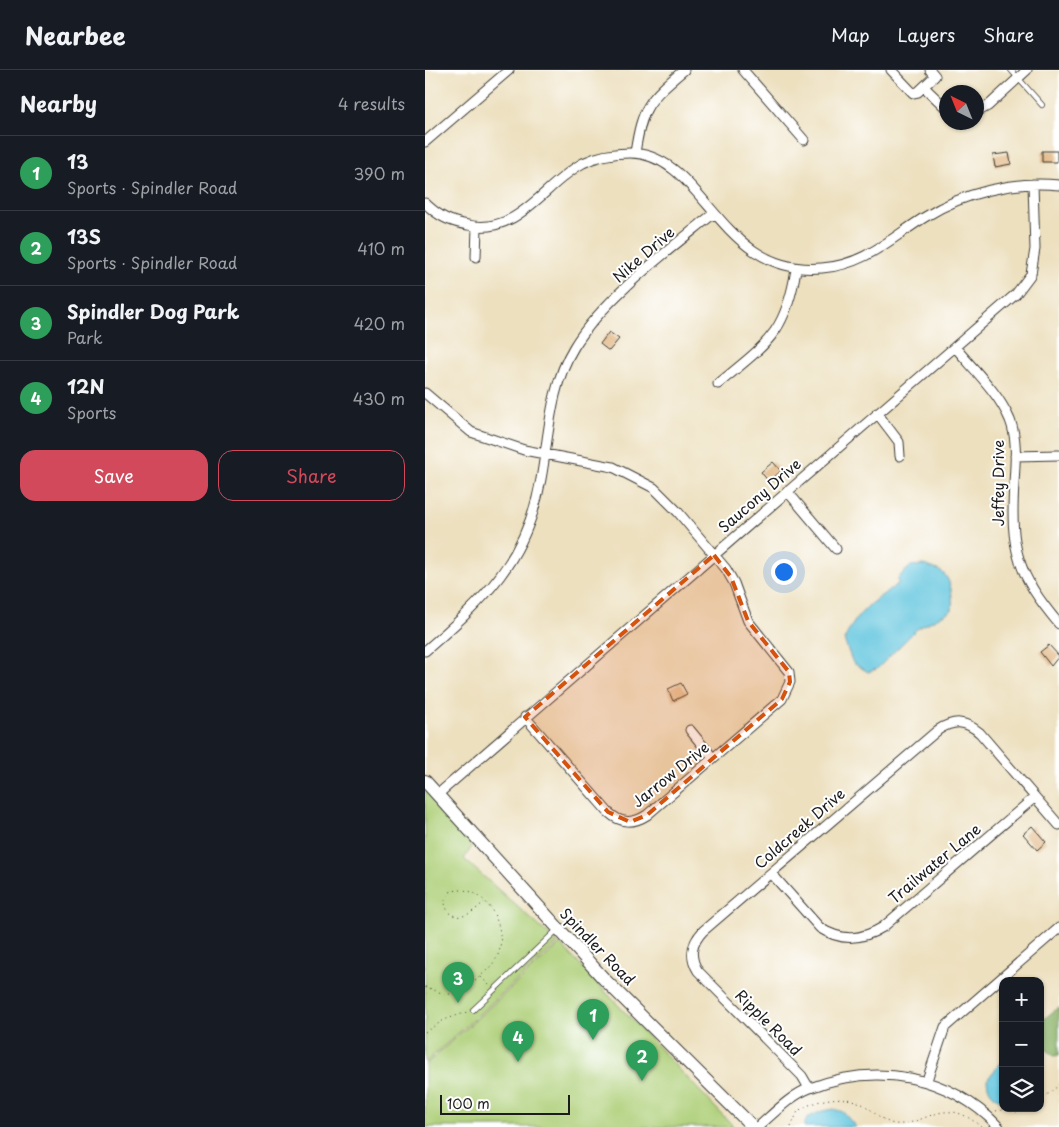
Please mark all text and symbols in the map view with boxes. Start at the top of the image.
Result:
text: Nearbee [25,17,126,53]
text: Map [831,21,870,48]
text: Layers [898,21,955,48]
text: Share [983,21,1034,48]
north arrow [939,85,984,130]
text: Nearby [20,87,97,119]
text: 4 results [338,91,405,115]
text: 13 [67,147,89,175]
text: 1 [32,161,40,185]
text: 390 m [354,161,405,185]
text: Sports · Spindler Road [67,175,237,199]
street label: Nike Drive [607,220,679,287]
text: 13S [67,222,101,250]
text: 2 [30,236,42,260]
text: 410 m [357,236,405,260]
text: Sports · Spindler Road [67,250,237,274]
text: Spindler Dog Park [67,297,240,325]
text: 3 [31,311,41,335]
text: 420 m [354,311,405,335]
text: Park [67,325,103,349]
text: 12N [67,372,104,400]
text: 4 [31,386,41,410]
text: 430 m [353,386,405,410]
text: Sports [67,400,116,424]
street label: Jeffey Drive [986,440,1009,526]
button: Save [20,450,208,501]
button: Share [218,450,405,501]
street label: Saucony Drive [712,452,806,537]
your location [771,559,797,585]
street label: Jarrow Drive [626,735,714,812]
street label: Coldcreek Drive [749,782,850,874]
street label: Trailwater Lane [883,817,985,909]
street label: Spindler Road [555,902,641,990]
pin: 3 [442,962,474,1003]
map controls [999,977,1044,1112]
button: + [999,977,1044,1022]
street label: Ripple Road [731,983,808,1060]
pin: 1 [577,999,609,1040]
pin: 4 [502,1021,534,1062]
button: − [999,1022,1044,1067]
pin: 2 [626,1040,658,1081]
button: layers [999,1067,1044,1112]
scale bar [440,1092,570,1115]
text: 100 m [447,1093,490,1114]

